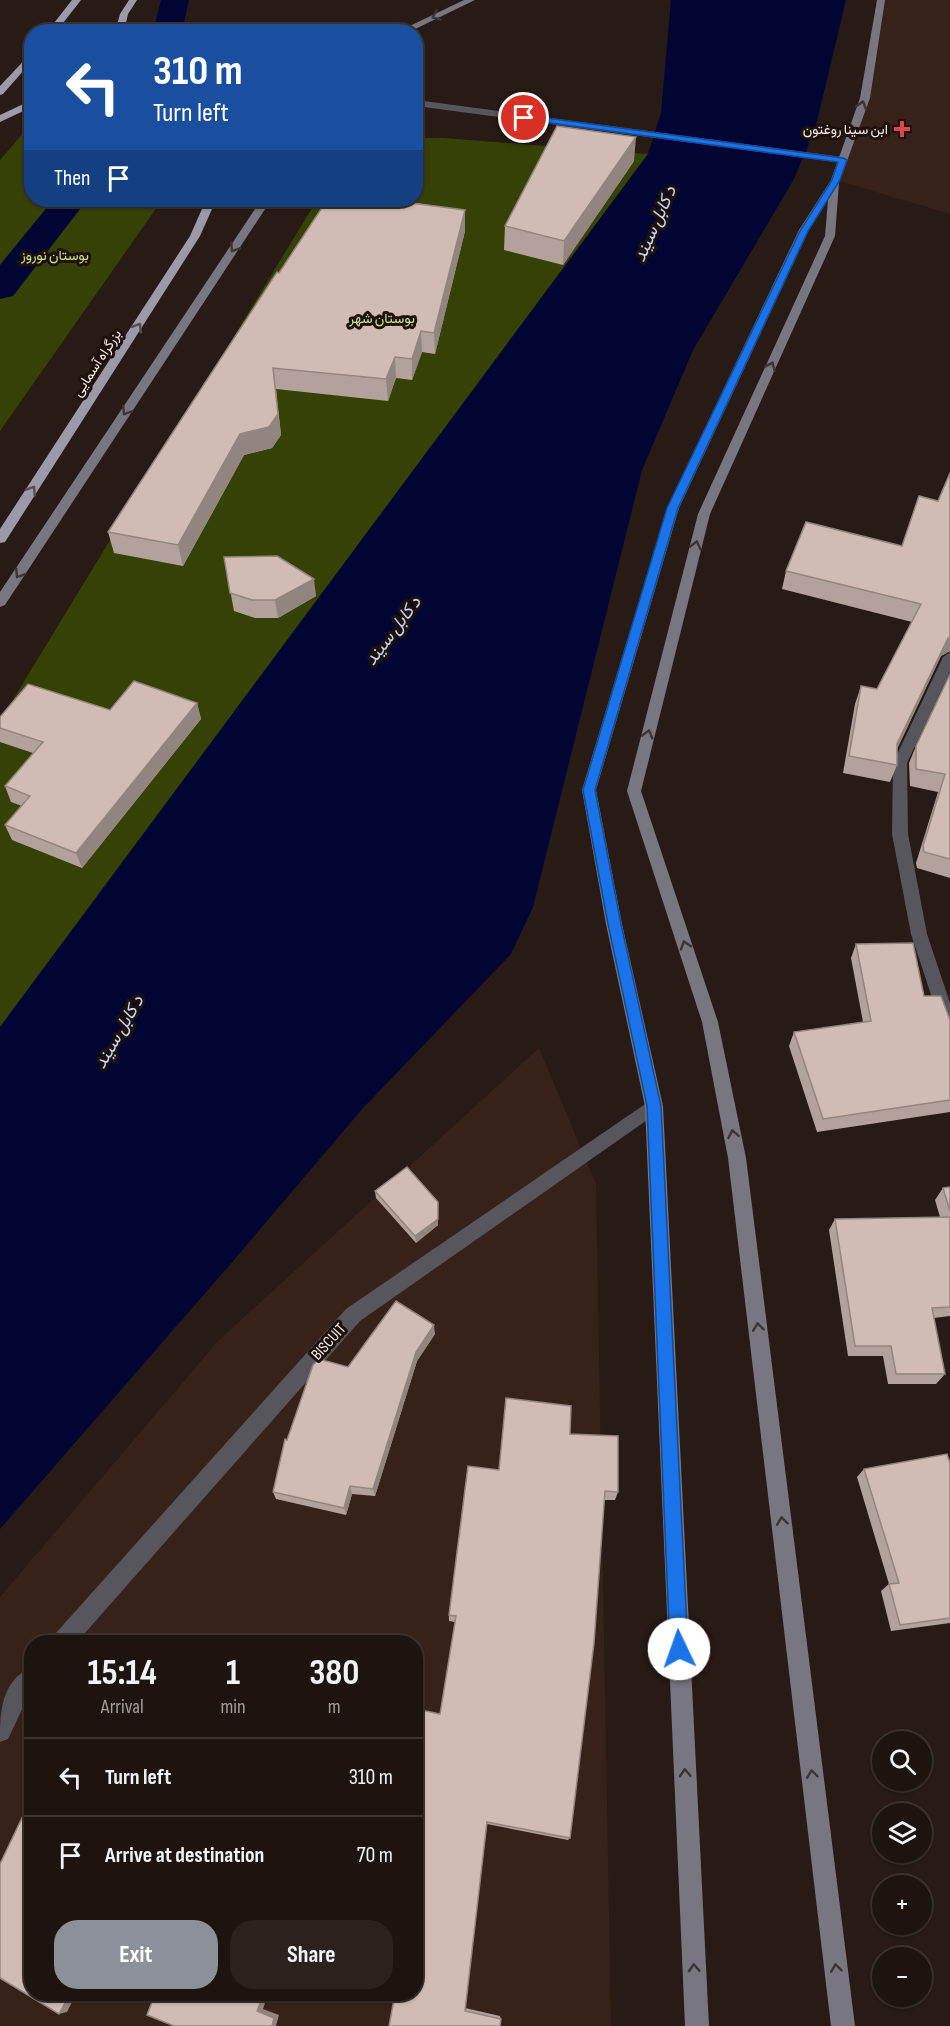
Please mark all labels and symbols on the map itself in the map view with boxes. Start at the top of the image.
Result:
one-way arrow [432,9,443,21]
pin [498,92,549,143]
one-way arrow [855,100,868,111]
marker: ابن سینا روغتون [893,120,911,138]
place label: ابن سینا روغتون [803,121,888,138]
water label: د کابل سيند [629,183,681,265]
one-way arrow [230,242,241,253]
park label: بوستان نوروز [20,247,89,264]
park label: بوستان شهر [348,310,415,327]
one-way arrow [131,323,142,334]
street label: بزرگراه آسمایی [69,326,125,400]
one-way arrow [764,361,776,372]
one-way arrow [122,404,133,415]
one-way arrow [25,486,36,497]
one-way arrow [689,541,702,551]
one-way arrow [15,567,26,578]
water label: د کابل سيند [360,592,426,670]
one-way arrow [641,730,654,740]
one-way arrow [679,940,692,951]
water label: د کابل سيند [90,991,148,1072]
one-way arrow [727,1129,740,1139]
street label: BISCUIT [308,1319,351,1364]
one-way arrow [752,1323,765,1332]
one-way arrow [776,1516,789,1525]
position arrow [647,1617,711,1681]
one-way arrow [678,1768,691,1777]
one-way arrow [807,1770,819,1779]
one-way arrow [688,1963,701,1972]
one-way arrow [830,1963,842,1972]

